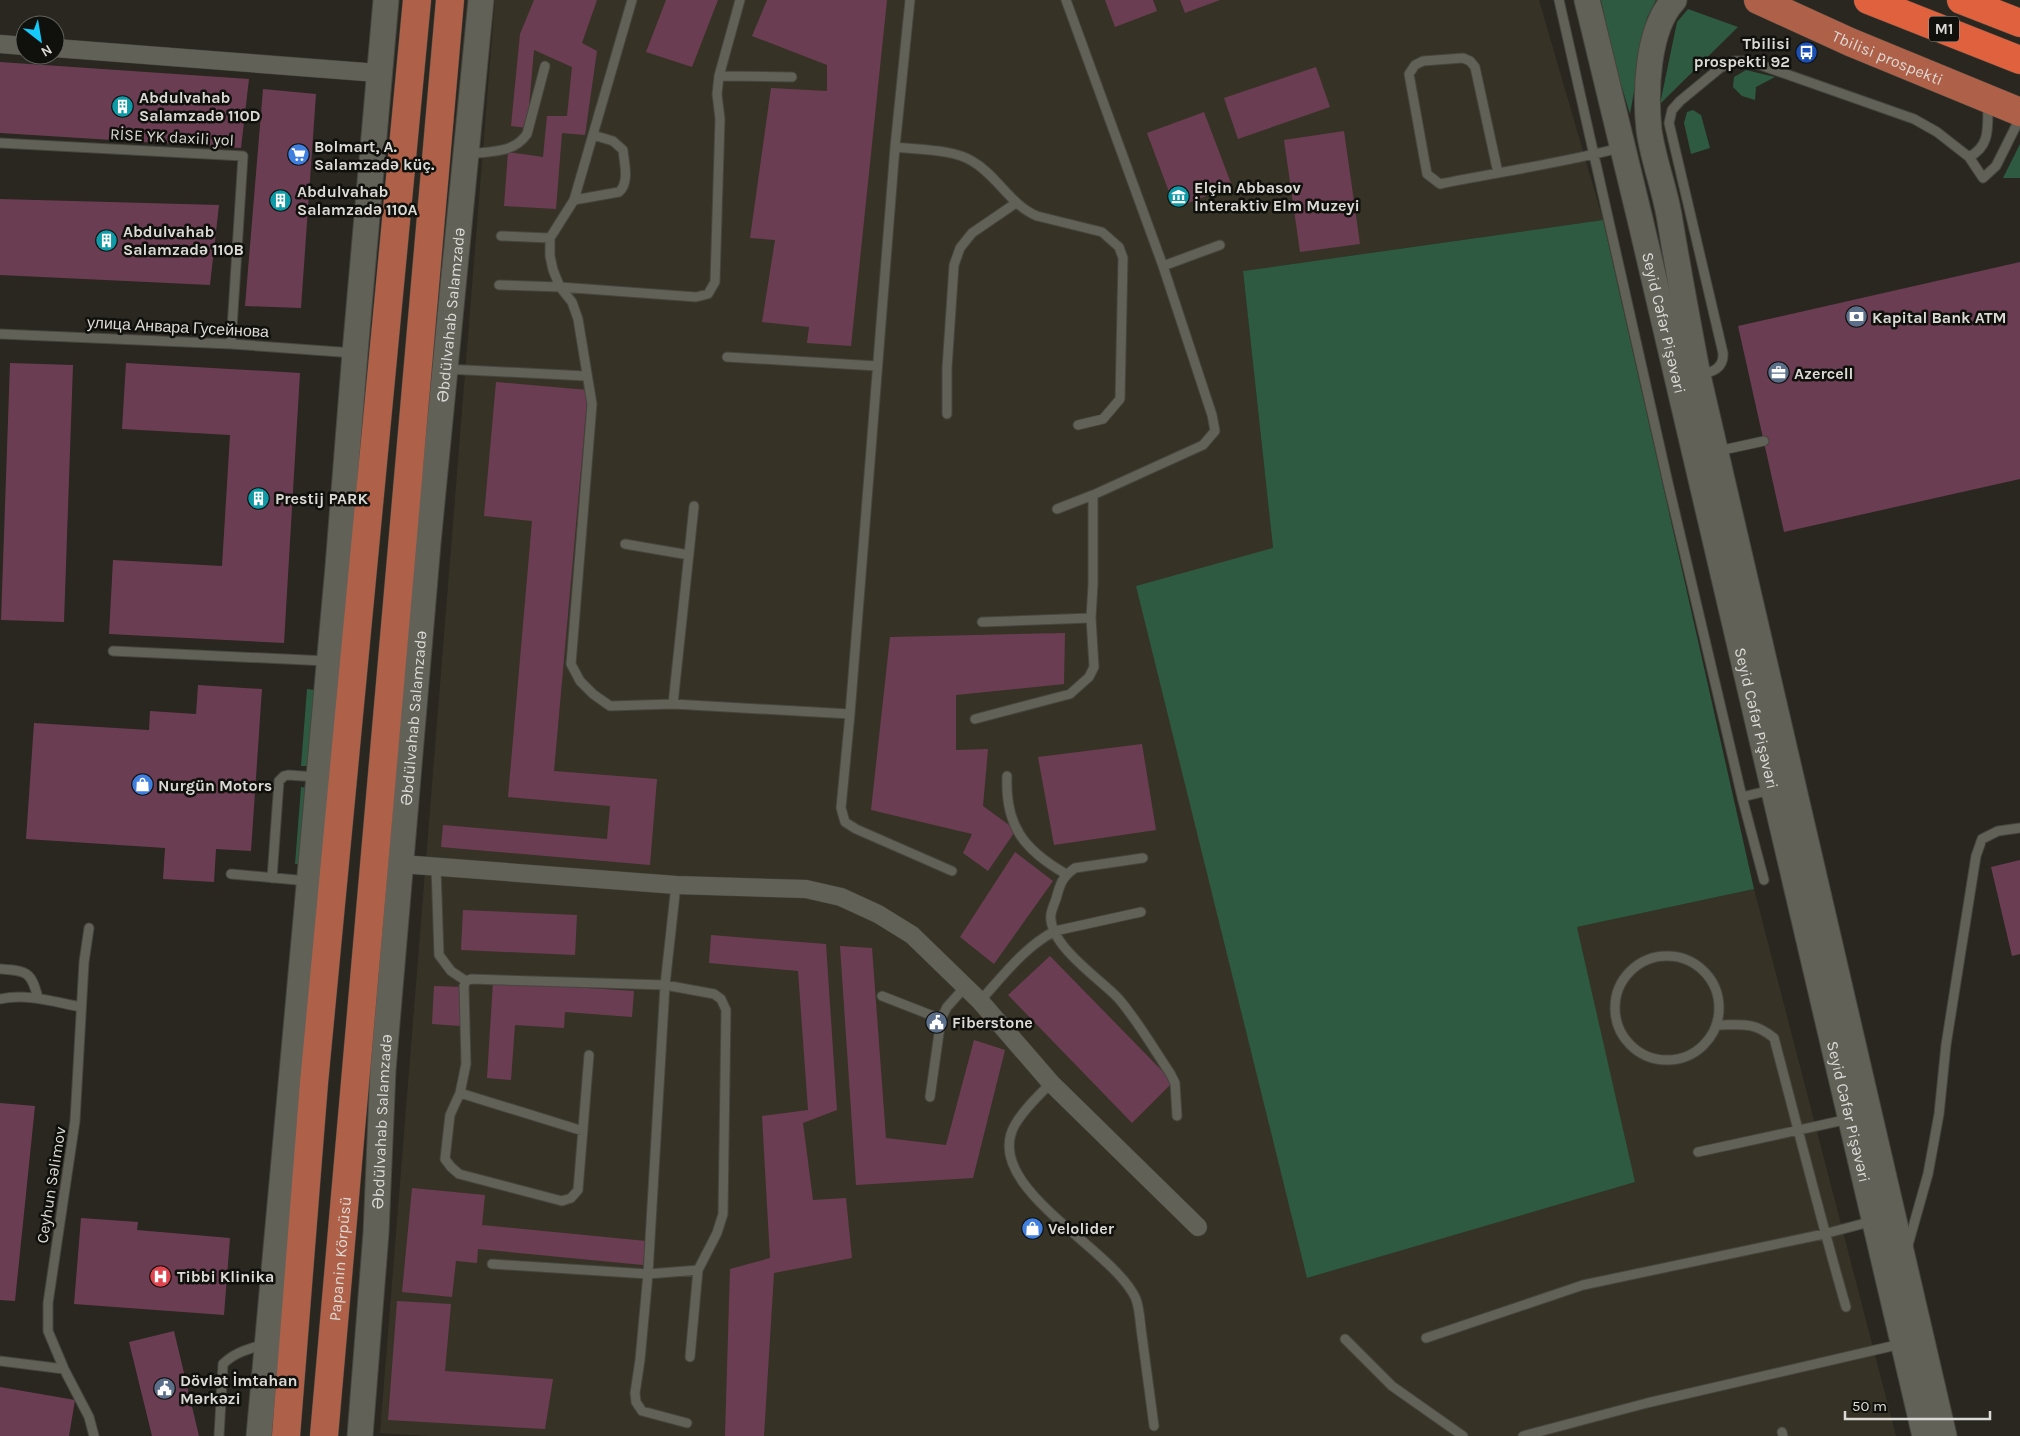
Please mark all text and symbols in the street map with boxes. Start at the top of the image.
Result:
north arrow [15,15,65,65]
road number: M1 [1929,16,1959,42]
street label: Tbilisi prospekti [1829,26,1946,89]
place label: Tbilisi prospekti 92 [1694,34,1790,71]
bus stop icon: Tbilisi prospekti 92 [1794,40,1818,64]
text: N [38,41,55,61]
place label: Abdulvahab Salamzadə 110D [139,88,261,125]
building icon: Abdulvahab Salamzadə 110D [111,94,135,118]
street label: RİSE YK daxili yol [110,124,234,150]
place label: Bolmart, A. Salamzadə küç. [314,137,435,174]
supermarket icon: Bolmart, A. Salamzadə küç. [286,143,310,167]
place label: Elçin Abbasov İnteraktiv Elm Muzeyi [1194,178,1360,215]
place label: Abdulvahab Salamzadə 110A [297,182,418,219]
museum icon: Elçin Abbasov İnteraktiv Elm Muzeyi [1166,184,1190,208]
building icon: Abdulvahab Salamzadə 110A [269,188,293,212]
place label: Abdulvahab Salamzadə 110B [123,222,244,259]
street label: Əbdülvahab Salamzadə [432,226,468,403]
building icon: Abdulvahab Salamzadə 110B [95,228,119,252]
street label: Seyid Cəfər Pişəvəri [1639,250,1690,395]
bank icon: Kapital Bank ATM [1844,305,1868,329]
place label: Kapital Bank ATM [1872,308,2006,327]
street label: улица Анвара Гусейнова [86,313,270,341]
office icon: Azercell [1766,361,1790,385]
place label: Azercell [1794,364,1853,383]
building icon: Prestij PARK [247,486,271,510]
place label: Prestij PARK [275,489,368,508]
street label: Əbdülvahab Salamzadə [396,630,430,806]
street label: Seyid Cəfər Pişəvəri [1731,646,1783,791]
shop icon: Nurgün Motors [130,773,154,797]
place label: Nurgün Motors [158,776,272,795]
public building icon: Fiberstone [924,1010,948,1034]
place label: Fiberstone [952,1013,1033,1032]
street label: Əbdülvahab Salamzadə [368,1033,396,1210]
street label: Seyid Cəfər Pişəvəri [1823,1039,1875,1184]
street label: Ceyhun Səlimov [32,1125,70,1245]
street label: Papanin Körpüsü [325,1195,354,1322]
shop icon: Velolider [1020,1216,1044,1240]
place label: Velolider [1048,1219,1115,1238]
hospital icon: Tibbi Klinika [149,1264,173,1288]
place label: Tibbi Klinika [177,1267,274,1286]
place label: Dövlət İmtahan Mərkəzi [180,1371,298,1408]
public building icon: Dövlət İmtahan Mərkəzi [152,1377,176,1401]
scale bar [1845,1388,1990,1420]
text: 50 m [1852,1397,1887,1415]

